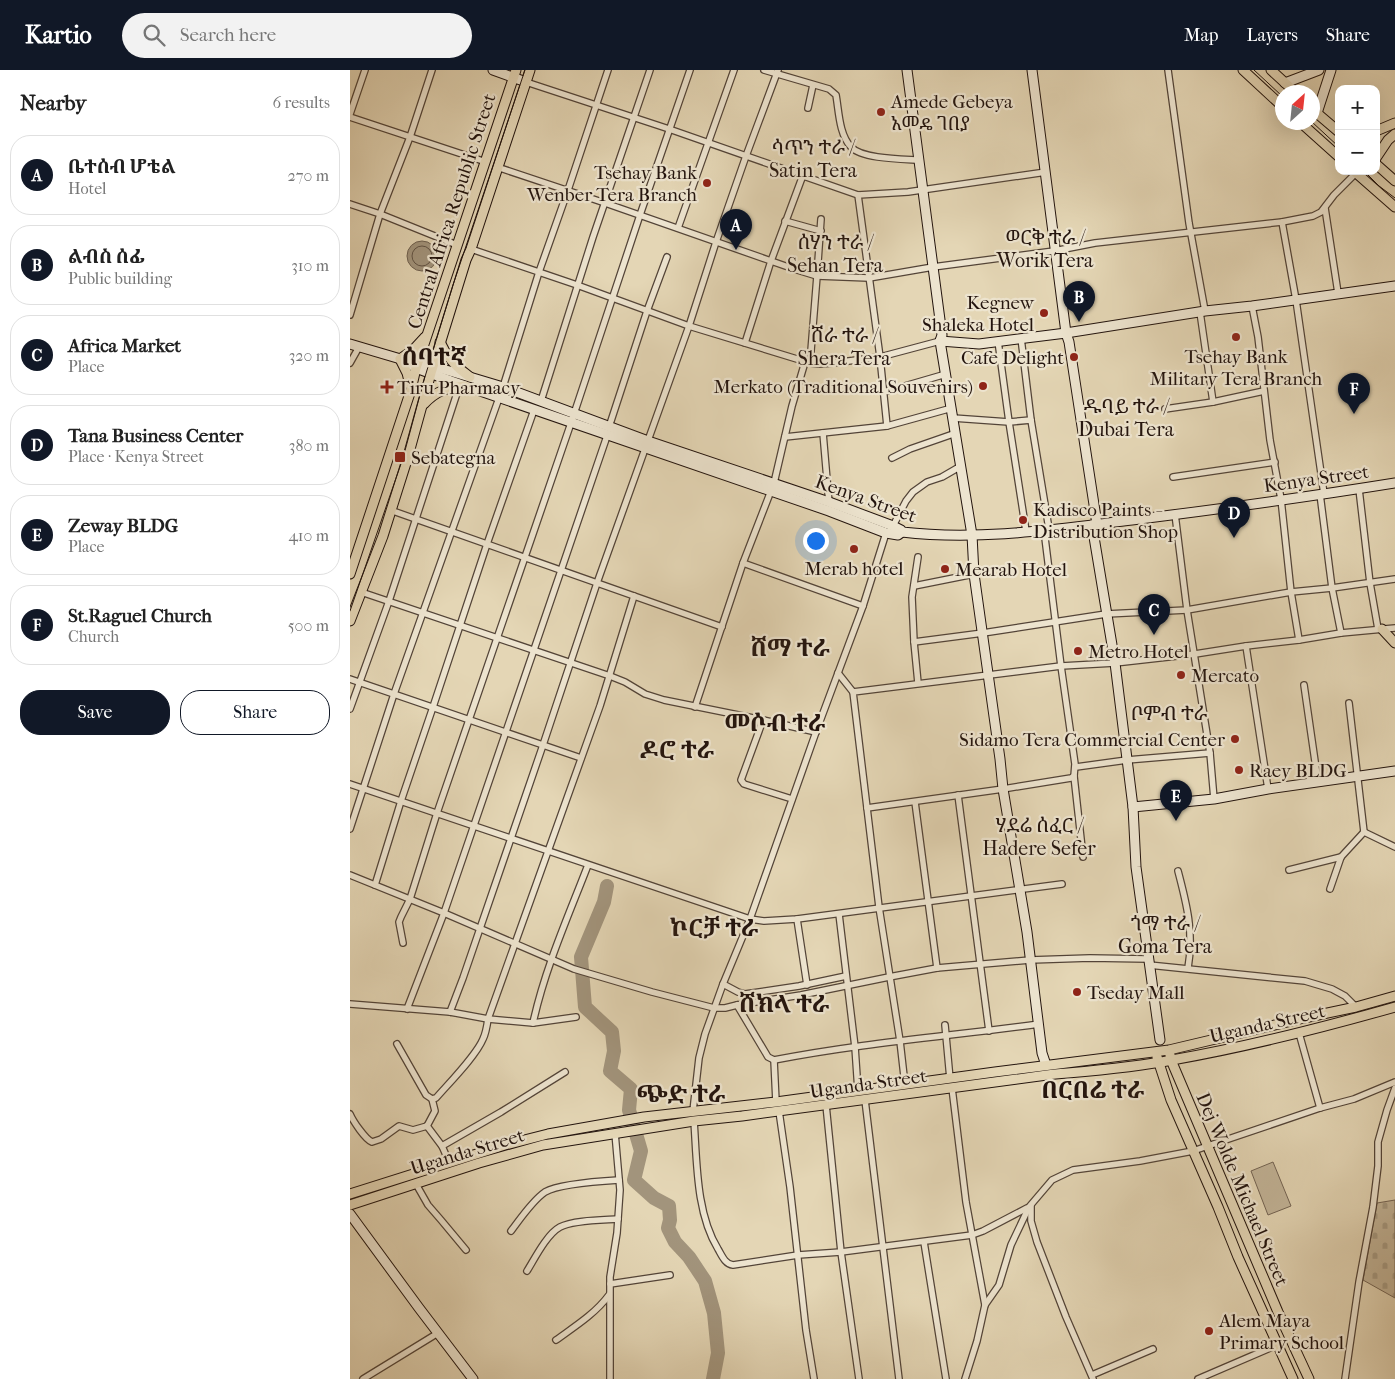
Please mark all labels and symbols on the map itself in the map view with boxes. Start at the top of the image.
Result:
north arrow [1275,85,1320,130]
street label: Central Africa Republic Street [403,91,501,332]
place label: Amede Gebeya አመዴ ገበያ [890,91,1013,135]
marker: Amede Gebeya አመዴ ገበያ [875,106,887,118]
district label: ሳጥን ተራ / Satin Tera [769,136,858,182]
place label: Tsehay Bank Wenber Tera Branch [526,162,697,206]
marker: Tsehay Bank Wenber Tera Branch [701,177,713,189]
pin: A [720,209,752,250]
district label: ወርቅ ተራ / Worik Tera [996,226,1094,272]
district label: ሰሃን ተራ / Sehan Tera [787,231,884,277]
pin: B [1063,281,1095,322]
place label: Kegnew Shaleka Hotel [922,292,1035,336]
marker: Kegnew Shaleka Hotel [1038,307,1050,319]
district label: ሸራ ተራ / Shera Tera [798,324,891,370]
marker: Tsehay Bank Military Tera Branch [1230,331,1242,343]
district label: ሰባተኛ [402,343,466,371]
place label: Tsehay Bank Military Tera Branch [1150,346,1322,390]
place label: Cafe Delight [961,347,1064,369]
marker: Cafe Delight [1068,351,1080,363]
pin: F [1338,373,1370,414]
place label: Merkato (Traditional Souvenirs) [714,376,973,398]
place label: Tiru Pharmacy [397,377,521,399]
marker: Merkato (Traditional Souvenirs) [977,380,989,392]
marker: Tiru Pharmacy [381,381,393,393]
district label: ዱባይ ተራ / Dubai Tera [1078,395,1175,441]
place label: Sebategna [411,447,495,469]
marker: Sebategna [393,450,407,464]
street label: Kenya Street [1262,461,1370,497]
street label: Kenya Street [812,470,920,528]
pin: D [1218,497,1250,538]
place label: Kadisco Paints - Distribution Shop [1033,499,1178,543]
marker: Kadisco Paints - Distribution Shop [1017,514,1029,526]
your location [803,528,829,554]
marker: Merab hotel [848,543,860,555]
place label: Merab hotel [805,558,903,580]
place label: Mearab Hotel [955,559,1067,581]
marker: Mearab Hotel [939,563,951,575]
pin: C [1138,594,1170,635]
district label: ሸማ ተራ [750,634,830,662]
place label: Metro Hotel [1088,641,1189,663]
marker: Metro Hotel [1072,645,1084,657]
place label: Mercato [1191,665,1260,687]
marker: Mercato [1175,669,1187,681]
district label: ቦምብ ተራ [1131,702,1208,725]
district label: መሶብ ተራ [724,709,826,737]
place label: Sidamo Tera Commercial Center [959,729,1226,751]
marker: Sidamo Tera Commercial Center [1229,733,1241,745]
district label: ዶሮ ተራ [640,736,715,764]
place label: Raey BLDG [1249,760,1347,782]
marker: Raey BLDG [1233,764,1245,776]
pin: E [1160,780,1192,821]
district label: ሃደሬ ሰፈር / Hadere Sefer [982,814,1096,860]
district label: ጎማ ተራ / Goma Tera [1118,912,1213,958]
district label: ኮርቻ ተራ [669,914,759,942]
place label: Tseday Mall [1087,982,1184,1004]
marker: Tseday Mall [1071,986,1083,998]
district label: ሸክላ ተራ [739,990,830,1018]
street label: Uganda Street [1207,1000,1327,1048]
street label: Uganda Street [808,1065,928,1103]
district label: በርበሬ ተራ [1041,1076,1145,1104]
district label: ጭድ ተራ [636,1080,726,1108]
street label: Dej Wolde Michael Street [1191,1089,1293,1290]
street label: Uganda Street [408,1124,527,1180]
place label: Alem Maya Primary School [1218,1310,1344,1354]
marker: Alem Maya Primary School [1203,1325,1215,1337]

